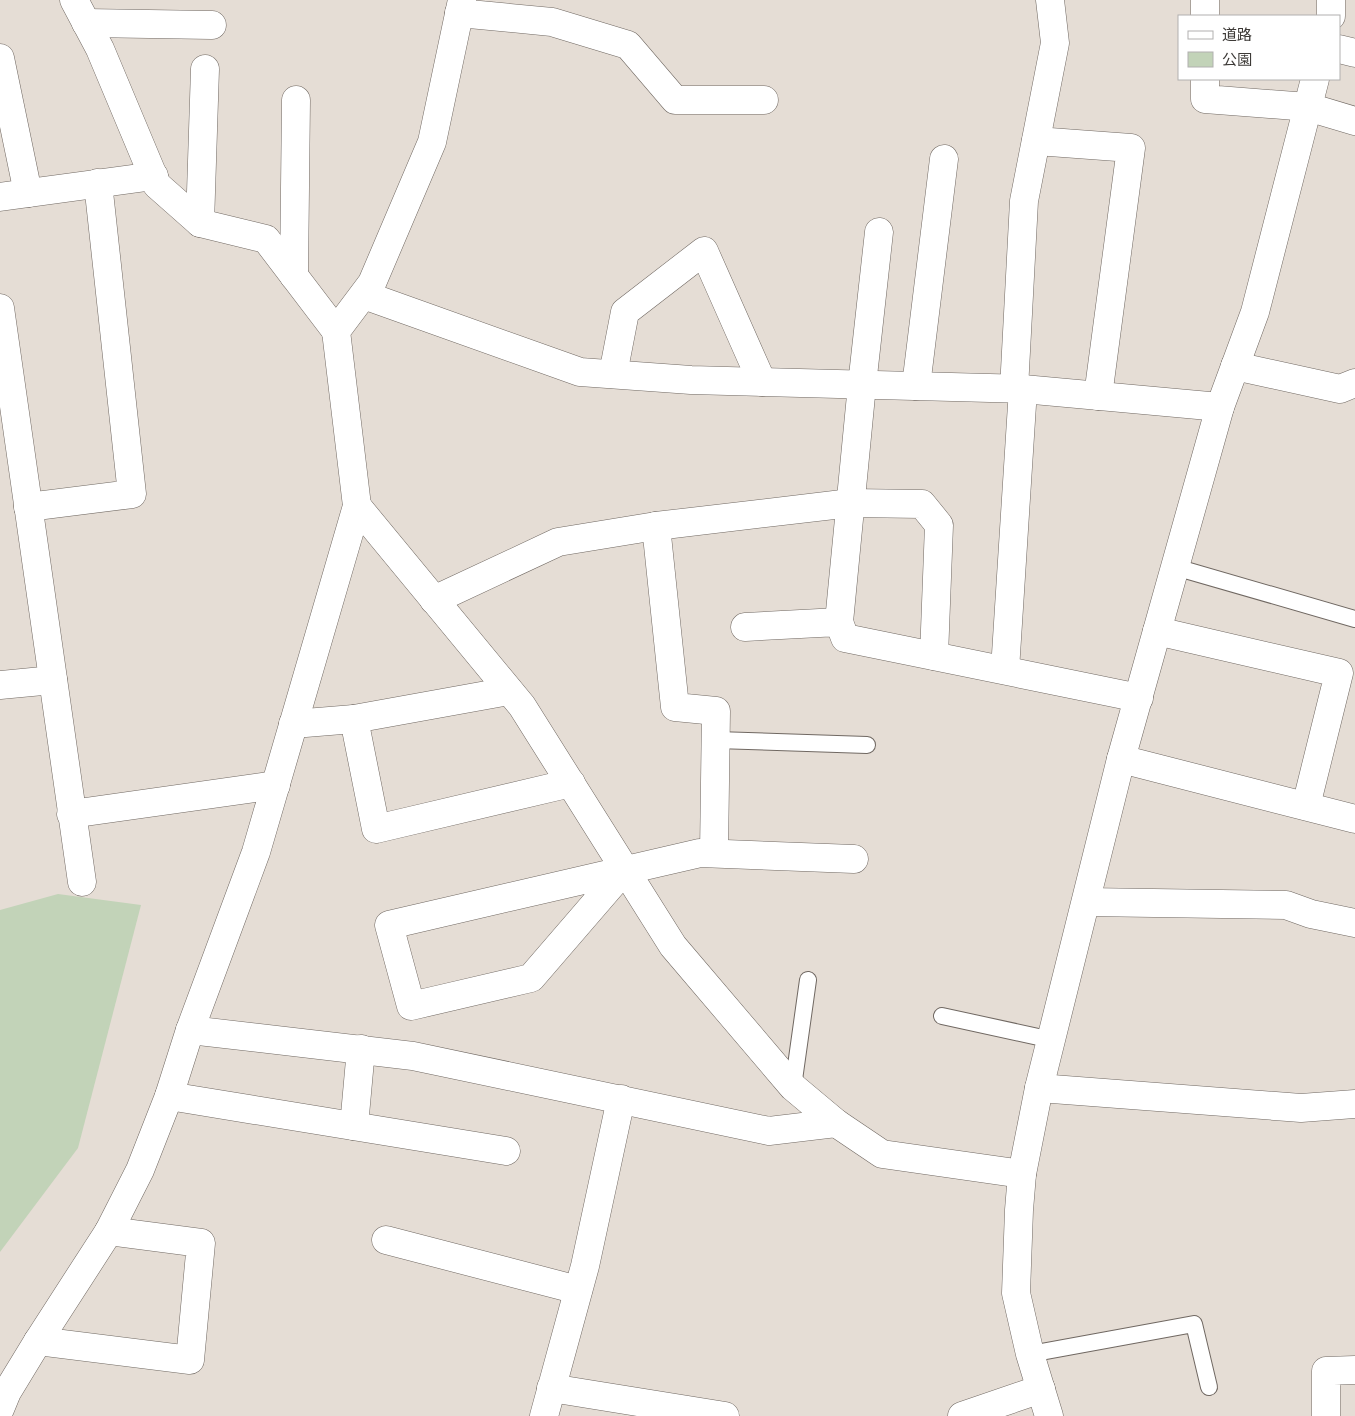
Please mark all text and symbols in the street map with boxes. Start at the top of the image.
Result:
legend [1178,15,1340,80]
text: 道路 [1222,26,1252,44]
text: 公園 [1222,51,1252,69]

